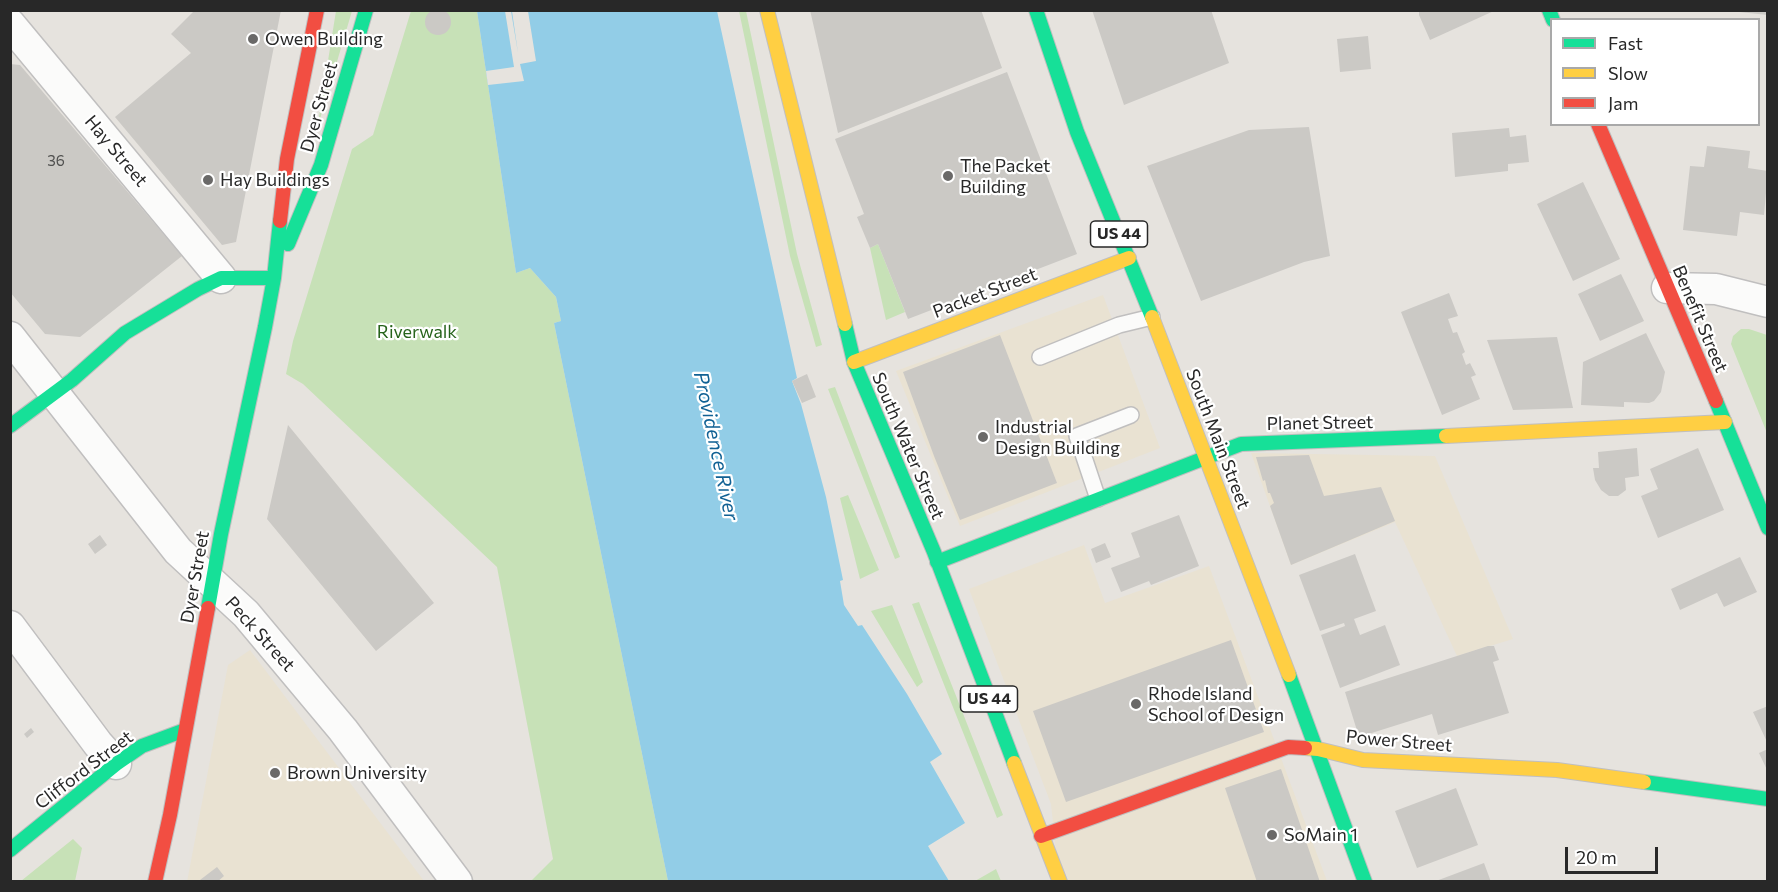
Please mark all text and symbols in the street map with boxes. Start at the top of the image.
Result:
legend [1550,18,1760,126]
place label: Owen Building [265,28,383,50]
marker: Owen Building [246,32,260,46]
text: Fast [1608,32,1643,54]
street label: Dyer Street [296,59,342,155]
text: Slow [1608,62,1648,84]
text: Jam [1608,92,1638,114]
street label: Hay Street [80,111,152,191]
house number: 36 [47,152,65,170]
place label: The Packet Building [960,155,1050,198]
place label: Hay Buildings [220,169,330,191]
marker: The Packet Building [941,169,955,183]
marker: Hay Buildings [201,173,215,187]
road number: US 44 [1090,221,1148,247]
street label: Benefit Street [1668,262,1732,376]
street label: Packet Street [930,263,1040,323]
park label: Riverwalk [377,321,457,343]
street label: South Main Street [1181,366,1255,512]
water label: Providence River [688,369,744,523]
street label: South Water Street [867,369,949,523]
street label: Planet Street [1266,411,1374,435]
place label: Industrial Design Building [995,416,1120,458]
marker: Industrial Design Building [976,430,990,444]
street label: Dyer Street [176,529,214,625]
street label: Peck Street [221,592,299,676]
place label: Rhode Island School of Design [1148,683,1284,726]
road number: US 44 [960,686,1018,712]
marker: Rhode Island School of Design [1129,697,1143,711]
street label: Clifford Street [31,726,137,814]
street label: Power Street [1345,726,1453,756]
place label: Brown University [287,762,427,784]
marker: Brown University [268,766,282,780]
place label: SoMain 1 [1284,824,1358,846]
marker: SoMain 1 [1265,828,1279,842]
scale bar [1568,835,1661,873]
text: 20 m [1576,846,1617,868]

